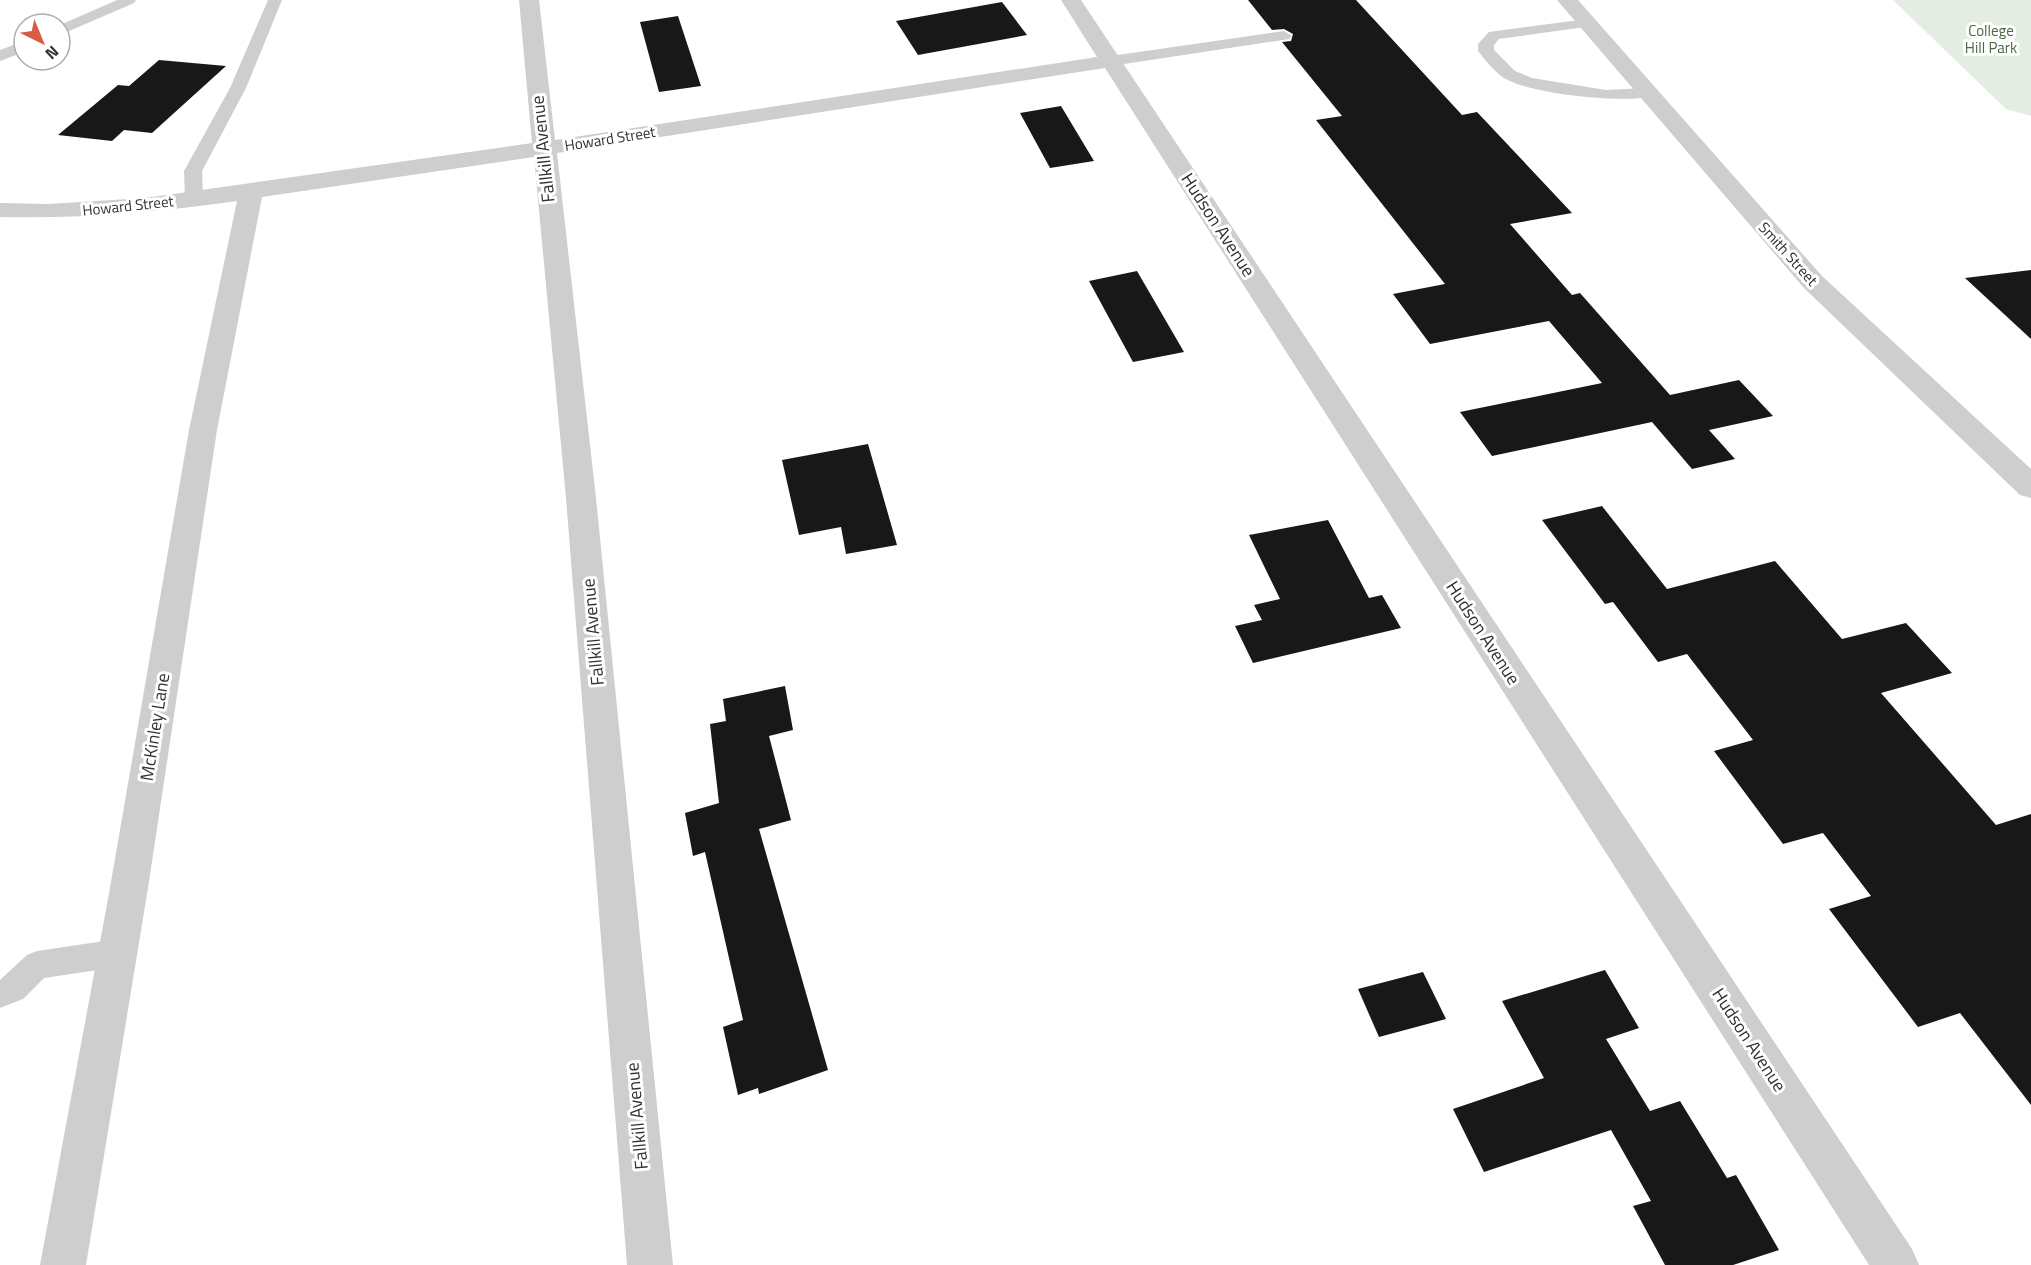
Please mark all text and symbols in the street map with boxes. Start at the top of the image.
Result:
north arrow [12,12,72,72]
park label: College Hill Park [1965,19,2017,59]
text: N [40,40,64,66]
street label: Fallkill Avenue [523,94,562,204]
street label: Howard Street [563,120,658,157]
street label: Hudson Avenue [1175,167,1262,282]
street label: Howard Street [81,189,175,222]
street label: Smith Street [1753,217,1824,291]
street label: Hudson Avenue [1440,575,1527,690]
street label: Fallkill Avenue [574,577,611,687]
street label: McKinley Lane [133,671,176,783]
street label: Hudson Avenue [1706,982,1793,1097]
street label: Fallkill Avenue [618,1061,655,1171]

